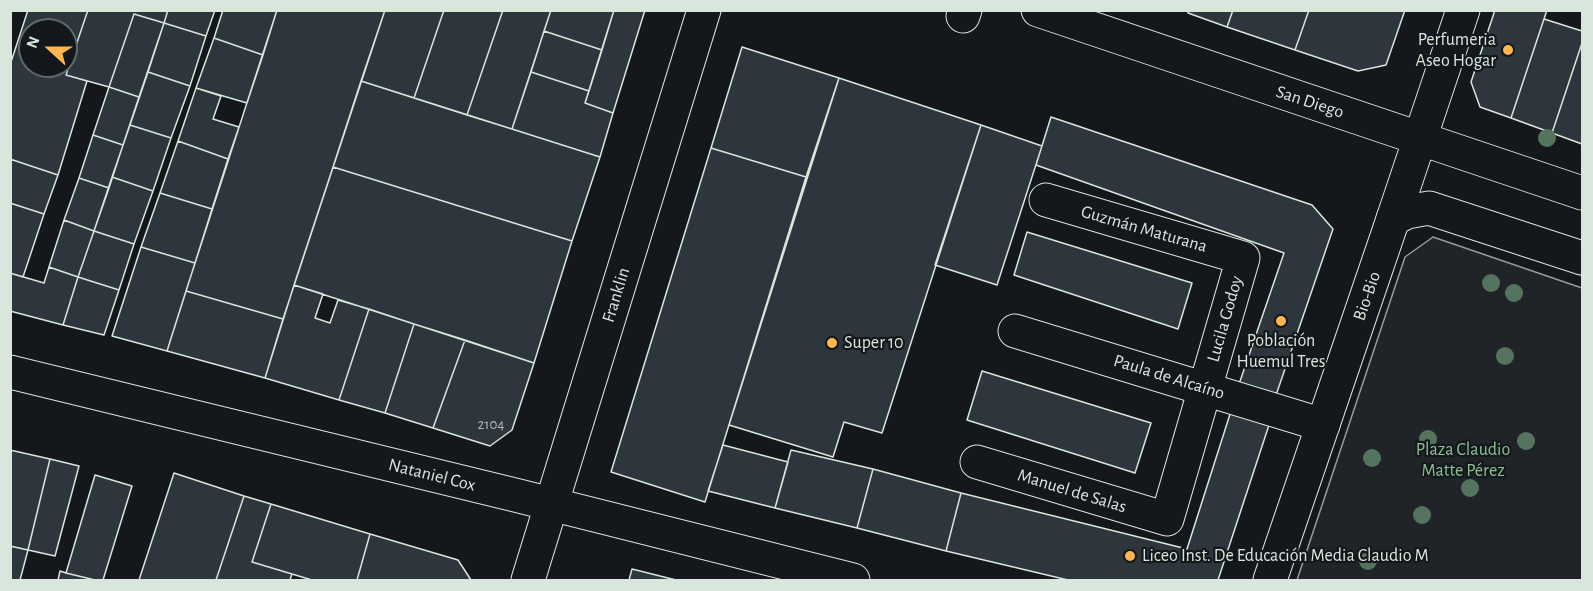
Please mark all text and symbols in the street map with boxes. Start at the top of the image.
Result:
north arrow [18,18,78,78]
place label: Perfumeria Aseo Hogar [1416,29,1496,72]
text: N [24,34,43,50]
marker: Perfumeria Aseo Hogar [1501,43,1515,57]
street label: San Diego [1273,81,1347,123]
street label: Guzmán Maturana [1078,201,1210,257]
street label: Franklin [597,265,635,325]
street label: Bio-Bio [1349,269,1385,323]
street label: Lucila Godoy [1202,273,1248,365]
marker: Población Huemul Tres [1274,314,1288,328]
place label: Población Huemul Tres [1236,330,1326,372]
place label: Super 10 [844,332,904,354]
marker: Super 10 [825,336,839,350]
street label: Paula de Alcaíno [1111,350,1227,404]
house number: 2104 [477,415,505,433]
park label: Plaza Claudio Matte Pérez [1416,439,1510,482]
street label: Nataniel Cox [386,454,478,496]
street label: Manuel de Salas [1015,464,1129,518]
place label: Liceo Inst. De Educación Media Claudio M [1142,545,1429,567]
marker: Liceo Inst. De Educación Media Claudio M [1123,549,1137,563]

